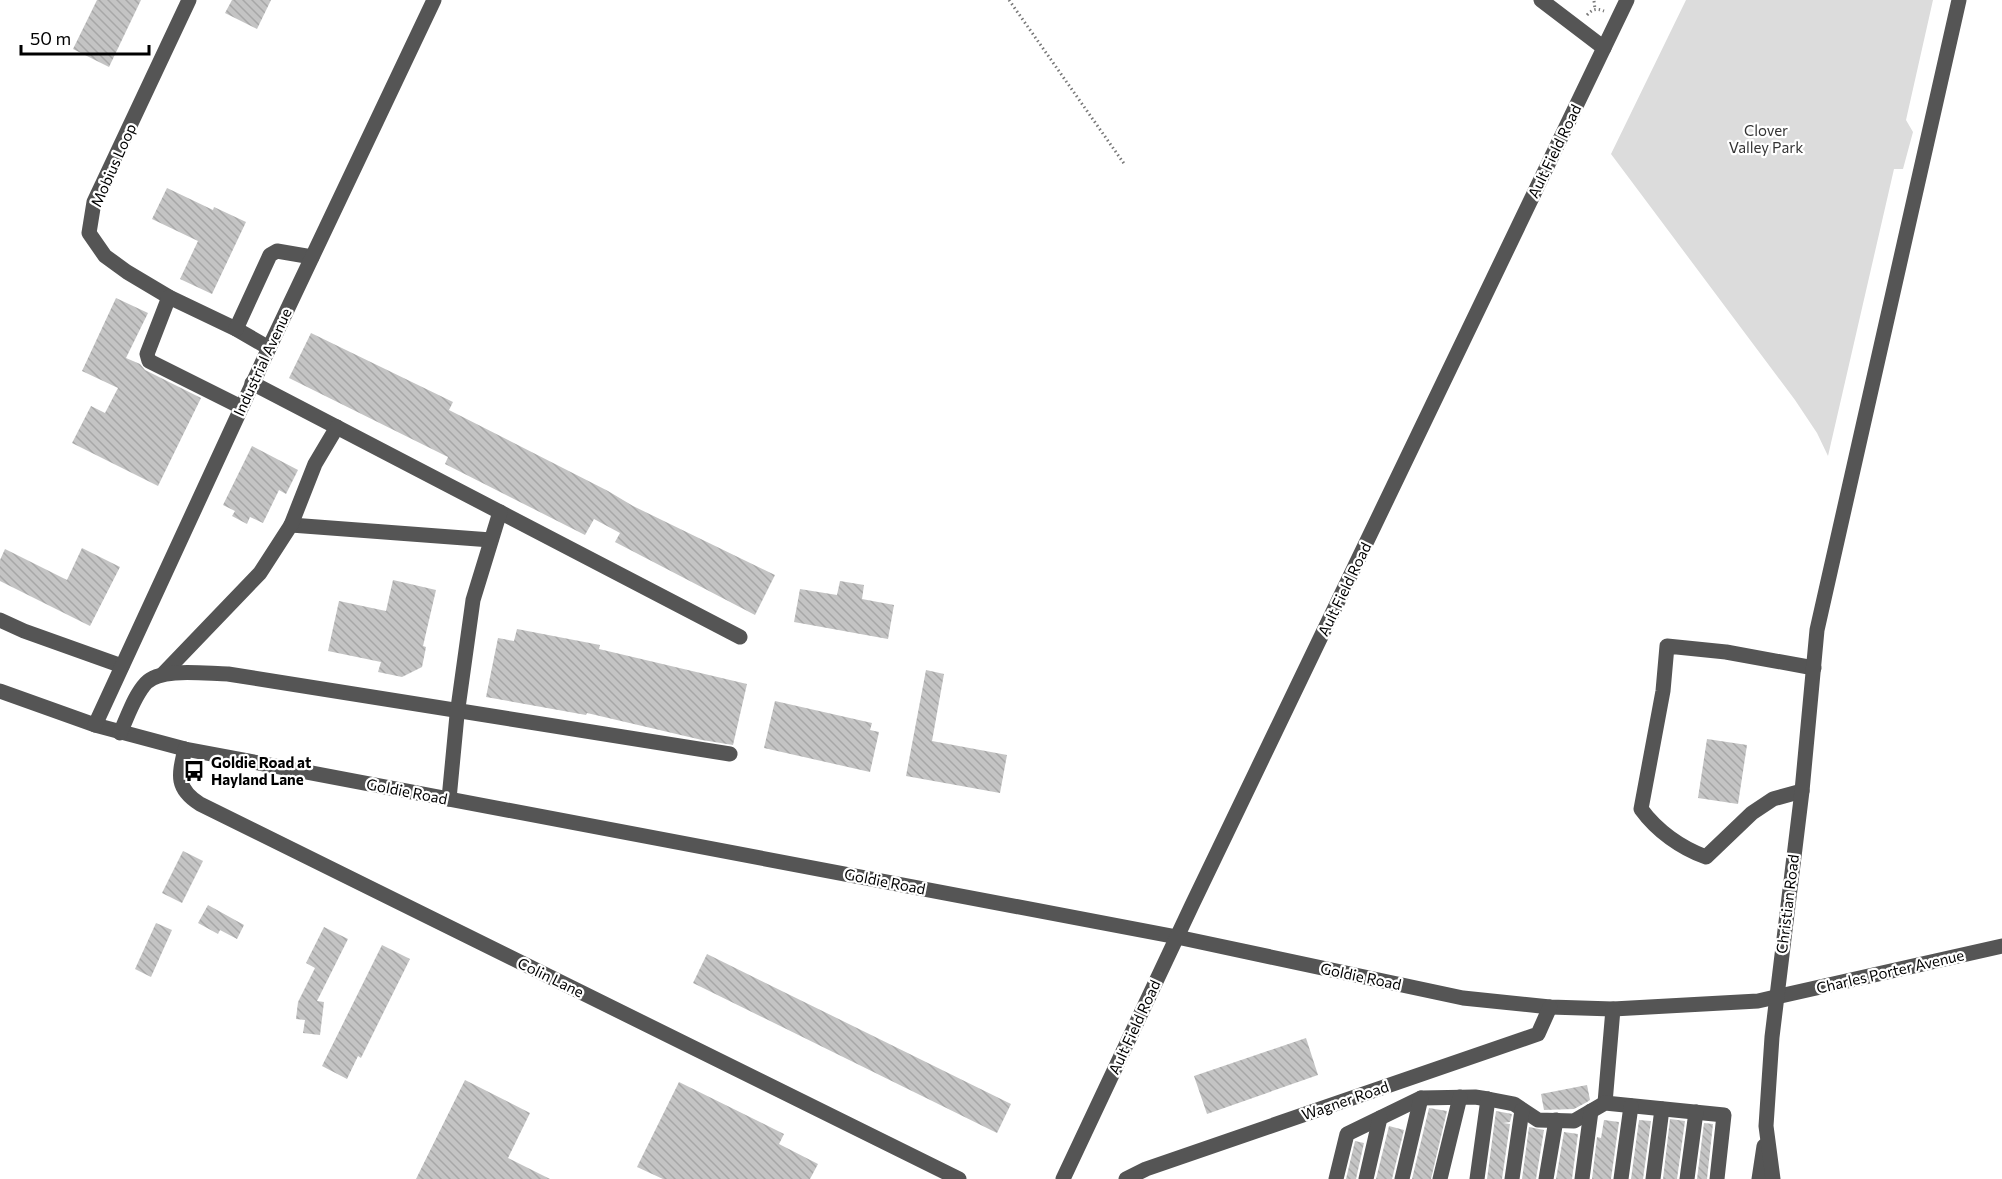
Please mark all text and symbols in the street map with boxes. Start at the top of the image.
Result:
scale bar [21,18,148,56]
text: 50 m [30,27,71,49]
street label: Ault Field Road [1524,101,1584,201]
street label: Mobius Loop [87,120,139,210]
park label: Clover Valley Park [1729,121,1803,156]
street label: Industrial Avenue [229,305,295,419]
street label: Ault Field Road [1314,539,1374,639]
place label: Goldie Road at Hayland Lane [211,753,311,788]
bus stop icon: Goldie Road at Hayland Lane [182,759,206,783]
street label: Goldie Road [365,774,449,808]
street label: Christian Road [1772,853,1802,955]
street label: Goldie Road [843,864,927,898]
street label: Charles Porter Avenue [1814,945,1966,997]
street label: Colin Lane [515,953,587,1001]
street label: Goldie Road [1319,959,1403,993]
street label: Ault Field Road [1104,977,1164,1077]
street label: Wagner Road [1299,1077,1391,1123]

